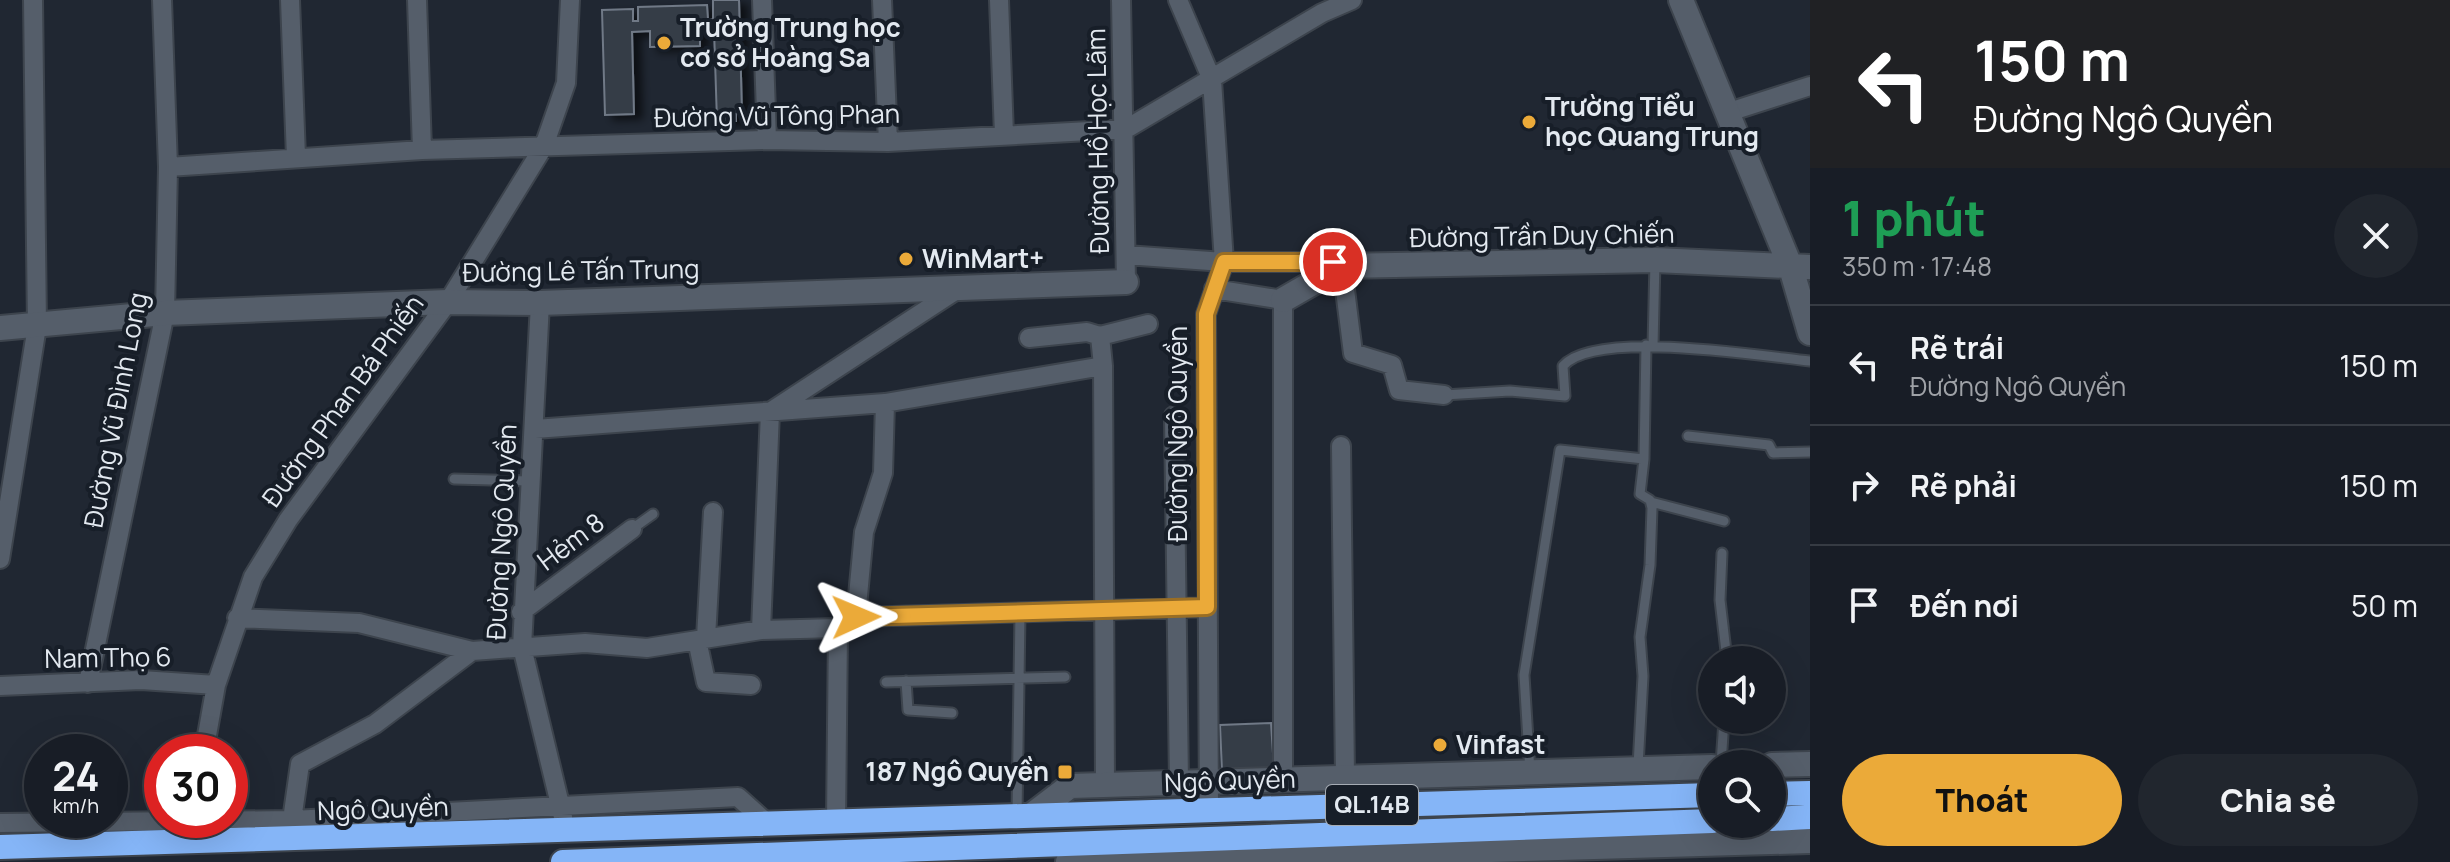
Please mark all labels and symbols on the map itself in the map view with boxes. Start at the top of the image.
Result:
place label: Trường Trung học cơ sở Hoàng Sa [680,9,901,75]
street label: Đường Hồ Học Lãm [1077,28,1117,254]
marker: Trường Trung học cơ sở Hoàng Sa [655,34,673,52]
place label: Trường Tiểu học Quang Trung [1545,88,1759,154]
street label: Đường Vũ Tông Phan [654,95,900,135]
marker: Trường Tiểu học Quang Trung [1520,113,1538,131]
street label: Đường Trần Duy Chiến [1409,215,1675,255]
pin [1299,228,1367,296]
place label: WinMart+ [922,240,1044,276]
street label: Đường Lê Tấn Trung [462,250,700,290]
marker: WinMart+ [897,250,915,268]
street label: Đường Phan Bá Phiến [253,287,431,514]
street label: Đường Vũ Đình Long [75,289,156,531]
street label: Đường Ngô Quyền [1159,326,1195,542]
street label: Đường Ngô Quyền [477,423,525,641]
street label: Hẻm 8 [529,504,611,578]
position arrow [814,575,898,659]
street label: Nam Thọ 6 [44,638,172,676]
place label: Vinfast [1456,726,1545,762]
speed limit sign: 30 [144,734,248,838]
marker: Vinfast [1431,736,1449,754]
place label: 187 Ngô Quyền [865,753,1049,789]
street label: Ngô Quyền [1164,760,1296,800]
marker: 187 Ngô Quyền [1056,763,1074,781]
road number: QL.14B [1326,785,1418,825]
street label: Ngô Quyền [317,788,449,828]

